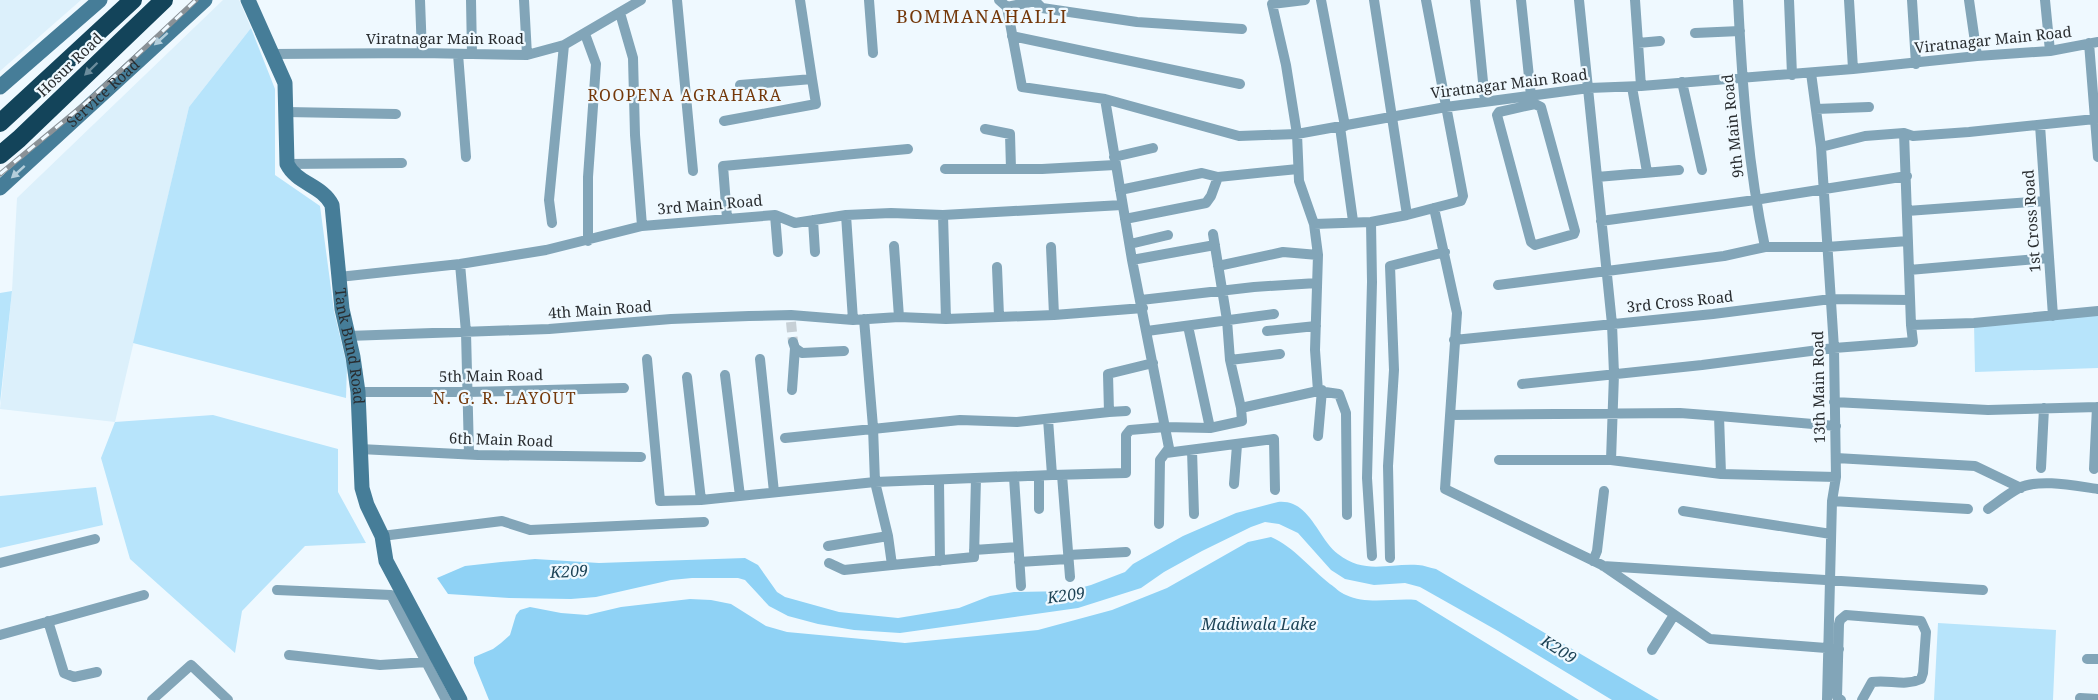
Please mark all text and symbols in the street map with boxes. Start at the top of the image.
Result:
district label: BOMMANAHALLI [896,4,1068,28]
street label: Viratnagar Main Road [1913,21,2073,57]
street label: Hosur Road [32,28,106,101]
street label: Viratnagar Main Road [366,28,524,48]
one-way arrow [154,32,169,45]
street label: Service Road [62,54,143,131]
one-way arrow [84,62,99,76]
street label: Viratnagar Main Road [1429,63,1589,103]
street label: 9th Main Road [1717,73,1747,179]
district label: ROOPENA AGRAHARA [587,84,783,106]
one-way arrow [11,165,26,178]
street label: 1st Cross Road [2017,169,2045,273]
street label: 3rd Main Road [656,189,763,219]
street label: 3rd Cross Road [1626,285,1734,317]
street label: Tank Bund Road [331,287,370,405]
street label: 4th Main Road [547,295,653,323]
street label: 13th Main Road [1807,331,1829,443]
street label: 5th Main Road [439,364,543,386]
district label: N. G. R. LAYOUT [433,387,577,409]
street label: 6th Main Road [449,427,553,451]
water label: K209 [548,559,589,583]
water label: K209 [1045,581,1086,609]
water label: Madiwala Lake [1201,613,1317,635]
water label: K209 [1536,629,1581,668]

